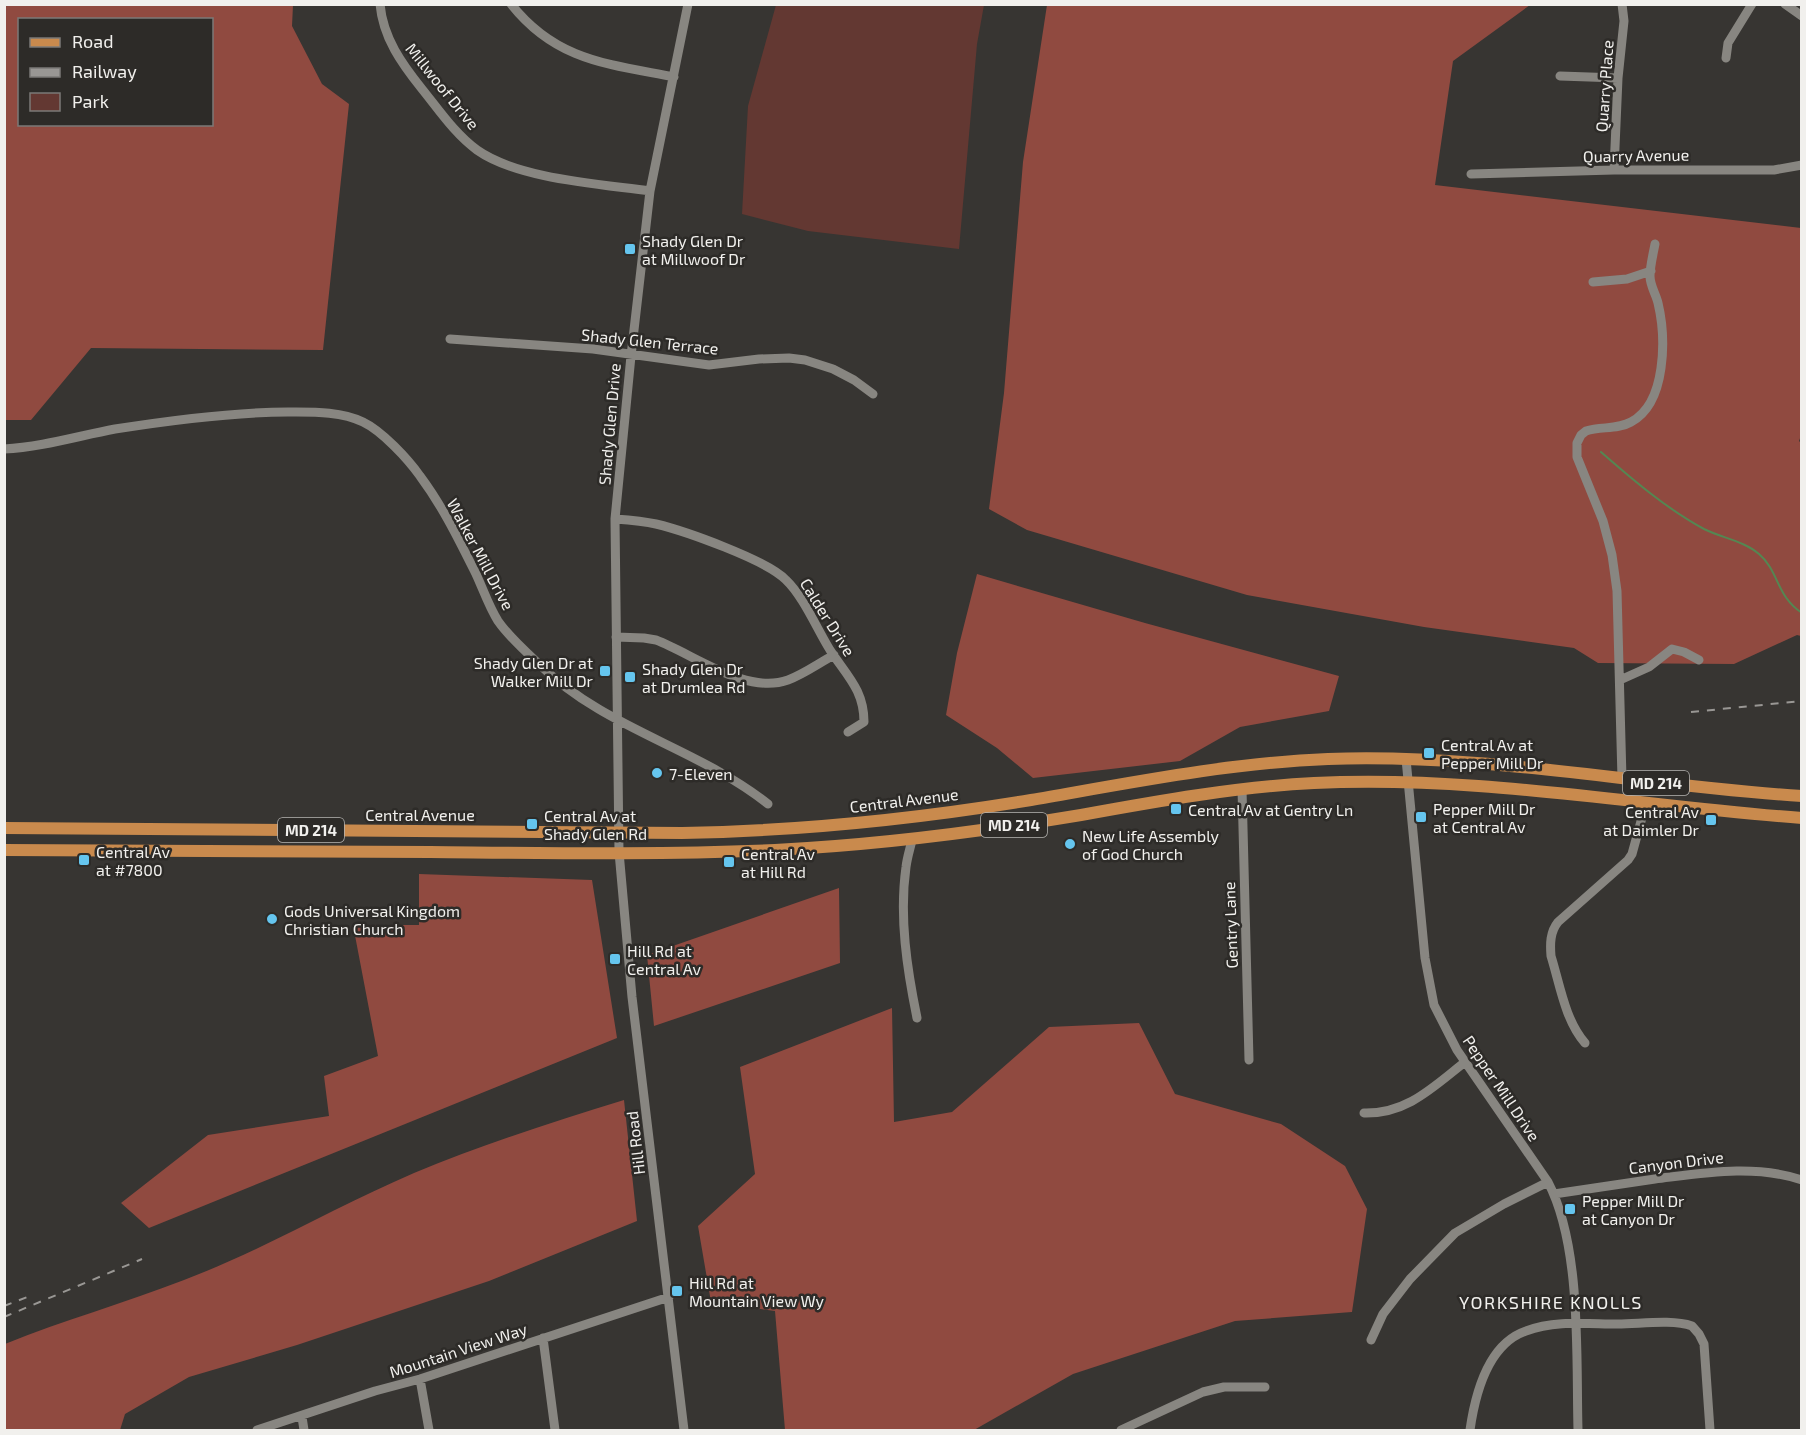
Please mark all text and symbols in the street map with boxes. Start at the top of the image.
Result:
legend [18,18,213,126]
text: Road [72,30,113,52]
street label: Millwoof Drive [402,39,484,133]
street label: Quarry Place [1591,39,1618,133]
text: Railway [72,60,137,82]
text: Park [72,90,109,112]
street label: Quarry Avenue [1583,145,1689,166]
place label: Shady Glen Dr at Millwoof Dr [642,231,746,268]
marker: Shady Glen Dr at Millwoof Dr [623,242,637,256]
street label: Shady Glen Terrace [580,324,720,358]
street label: Shady Glen Drive [594,362,624,486]
street label: Walker Mill Drive [444,495,518,613]
street label: Calder Drive [797,575,859,659]
place label: Shady Glen Dr at Walker Mill Dr [474,653,594,690]
place label: Shady Glen Dr at Drumlea Rd [642,659,745,696]
marker: Shady Glen Dr at Walker Mill Dr [598,664,612,678]
marker: Shady Glen Dr at Drumlea Rd [623,670,637,684]
place label: Central Av at Pepper Mill Dr [1441,735,1544,772]
marker: Central Av at Pepper Mill Dr [1422,746,1436,760]
place label: 7-Eleven [669,764,733,783]
marker: 7-Eleven [650,766,664,780]
road number: MD 214 [1623,771,1689,795]
street label: Central Avenue [849,784,959,816]
place label: Pepper Mill Dr at Central Av [1433,799,1536,836]
place label: Central Av at Gentry Ln [1188,800,1353,819]
marker: Central Av at Gentry Ln [1169,802,1183,816]
place label: Central Av at Daimler Dr [1603,802,1700,839]
street label: Central Avenue [365,805,475,824]
place label: Central Av at Shady Glen Rd [544,806,647,843]
marker: Pepper Mill Dr at Central Av [1414,810,1428,824]
road number: MD 214 [981,813,1047,837]
marker: Central Av at Daimler Dr [1704,813,1718,827]
marker: Central Av at Shady Glen Rd [525,817,539,831]
road number: MD 214 [278,818,344,842]
place label: New Life Assembly of God Church [1082,826,1220,863]
marker: New Life Assembly of God Church [1063,837,1077,851]
place label: Central Av at #7800 [96,842,170,879]
place label: Central Av at Hill Rd [741,844,815,881]
marker: Central Av at #7800 [77,853,91,867]
marker: Central Av at Hill Rd [722,855,736,869]
street label: Gentry Lane [1219,881,1241,969]
place label: Gods Universal Kingdom Christian Church [284,901,460,938]
marker: Gods Universal Kingdom Christian Church [265,912,279,926]
place label: Hill Rd at Central Av [627,941,701,978]
marker: Hill Rd at Central Av [608,952,622,966]
street label: Pepper Mill Drive [1460,1032,1544,1144]
street label: Hill Road [622,1110,648,1176]
street label: Canyon Drive [1627,1147,1725,1177]
place label: Pepper Mill Dr at Canyon Dr [1582,1191,1685,1228]
marker: Pepper Mill Dr at Canyon Dr [1563,1202,1577,1216]
place label: Hill Rd at Mountain View Wy [689,1273,825,1310]
marker: Hill Rd at Mountain View Wy [670,1284,684,1298]
district label: YORKSHIRE KNOLLS [1459,1291,1643,1313]
street label: Mountain View Way [387,1319,530,1381]

